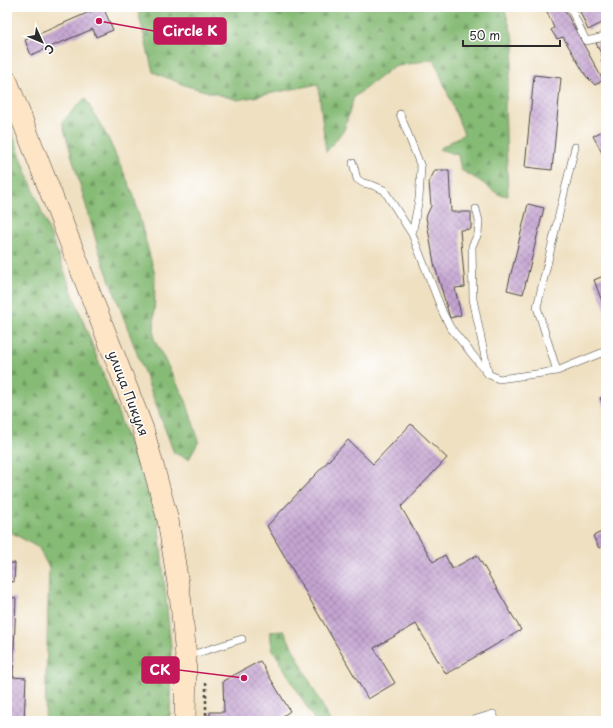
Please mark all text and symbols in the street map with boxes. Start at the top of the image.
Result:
callout: Circle K [154,18,226,44]
text: Circle K [163,20,217,41]
north arrow [22,22,62,62]
scale bar [463,22,560,48]
text: 50 m [469,26,500,44]
text: С [41,40,59,58]
street label: улица Пикуля [104,348,154,438]
callout: СК [142,657,179,683]
text: СК [150,659,171,680]

